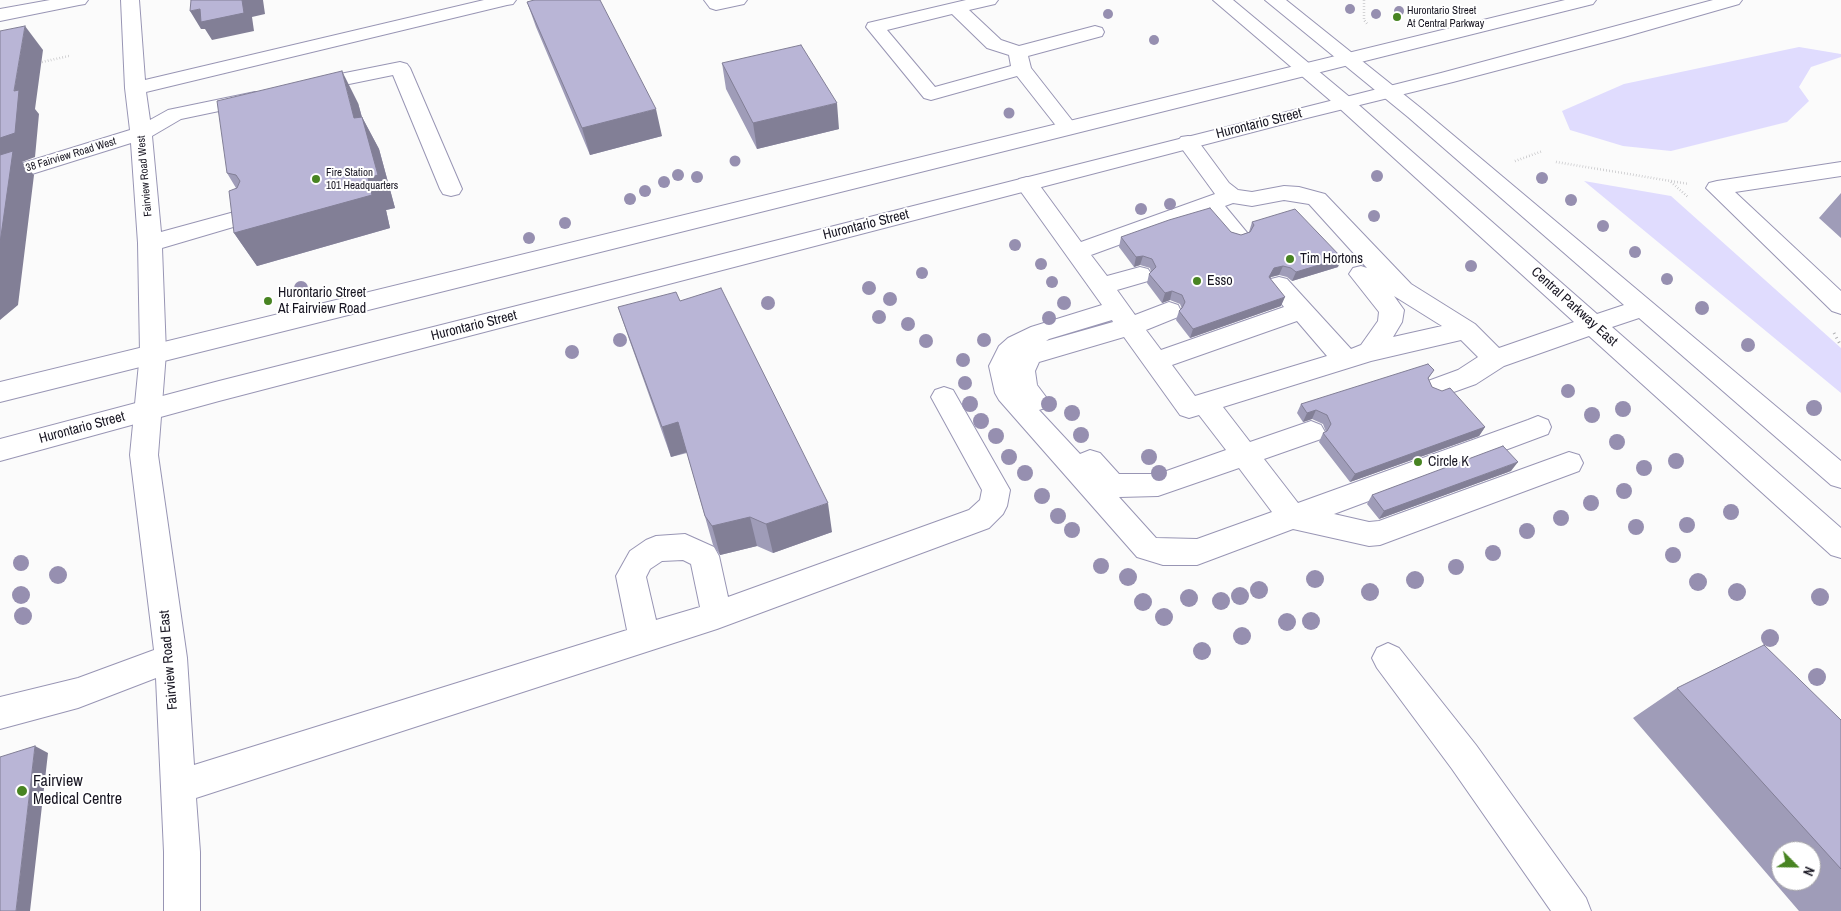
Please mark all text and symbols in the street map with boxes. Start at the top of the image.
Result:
place label: Hurontario Street At Central Parkway [1407,4,1484,30]
marker: Hurontario Street At Central Parkway [1391,11,1403,23]
street label: Hurontario Street [1214,105,1304,143]
street label: 38 Fairview Road West [24,135,118,175]
street label: Fairview Road West [135,135,155,217]
place label: Fire Station 101 Headquarters [326,166,398,192]
marker: Fire Station 101 Headquarters [310,173,322,185]
street label: Hurontario Street [821,206,911,244]
place label: Tim Hortons [1300,251,1363,267]
marker: Tim Hortons [1284,253,1296,265]
street label: Central Parkway East [1527,264,1621,350]
place label: Esso [1207,273,1233,289]
marker: Esso [1191,275,1203,287]
place label: Hurontario Street At Fairview Road [278,285,366,318]
marker: Hurontario Street At Fairview Road [262,295,274,307]
street label: Hurontario Street [429,307,519,345]
street label: Hurontario Street [37,408,127,448]
place label: Circle K [1428,454,1469,470]
marker: Circle K [1412,456,1424,468]
street label: Fairview Road East [156,609,182,711]
place label: Fairview Medical Centre [33,772,122,810]
marker: Fairview Medical Centre [15,784,29,798]
north arrow [1771,841,1821,891]
text: N [1799,864,1819,879]

